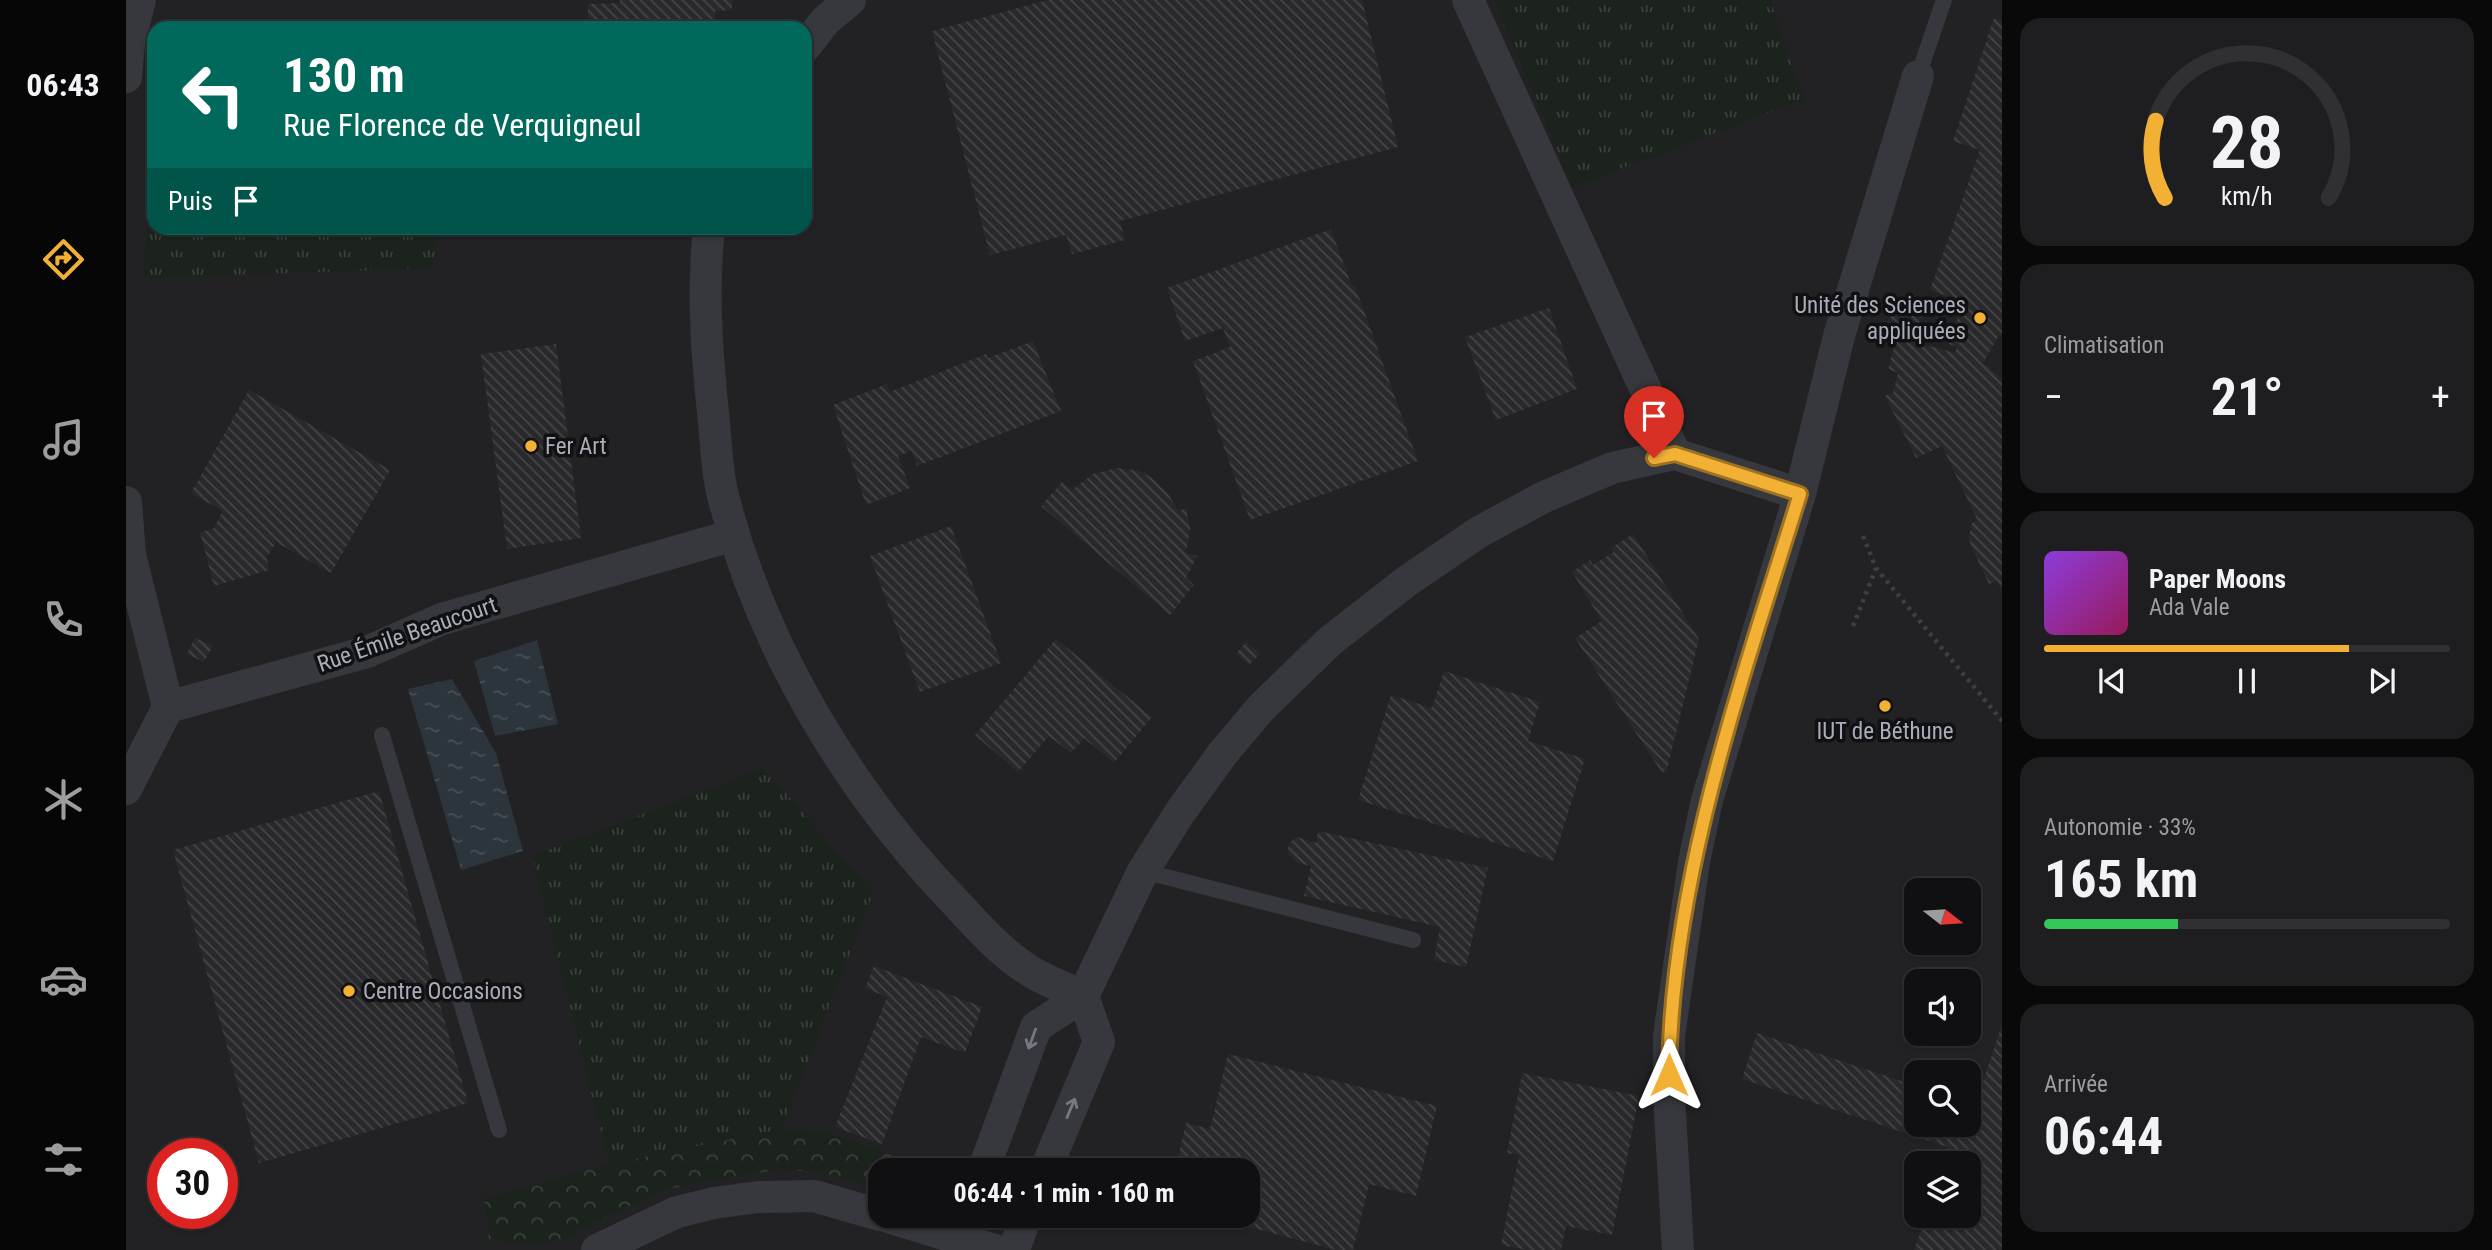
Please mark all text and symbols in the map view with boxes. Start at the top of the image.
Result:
text: 130 m [283,47,405,104]
icon: left [168,49,259,140]
text: 06:43 [26,66,100,104]
text: 28 [2210,101,2284,187]
text: Rue Florence de Verquigneul [283,106,642,144]
icon: arrive [227,182,265,220]
text: km/h [2221,182,2273,211]
text: Puis [168,186,213,216]
icon: directions [39,235,88,284]
place label: Unité des Sciences appliquées [1794,292,1966,345]
marker: Unité des Sciences appliquées [1972,310,1988,326]
text: Climatisation [2044,332,2164,359]
text: 21° [2211,367,2283,428]
text: − [2044,375,2063,419]
text: + [2431,375,2450,419]
pin [1624,386,1684,458]
icon: arrive [1635,397,1673,435]
icon: music [39,415,88,464]
place label: Fer Art [545,433,607,460]
marker: Fer Art [523,438,539,454]
text: Paper Moons [2149,564,2286,594]
street label: Rue Émile Beaucourt [314,590,500,678]
text: Ada Vale [2149,594,2229,621]
icon: phone [39,595,88,644]
icon: previous [2093,662,2131,700]
icon: pause [2228,662,2266,700]
icon: next [2363,662,2401,700]
marker: IUT de Béthune [1877,698,1893,714]
place label: IUT de Béthune [1816,718,1954,745]
icon: climate [39,775,88,824]
text: Autonomie · 33% [2044,814,2196,841]
text: 165 km [2044,849,2198,910]
north arrow [1904,878,1981,956]
map controls [1904,878,1981,1228]
icon: car [39,955,88,1004]
button: sound [1904,969,1981,1046]
place label: Centre Occasions [363,978,523,1005]
marker: Centre Occasions [341,983,357,999]
one-way arrow [1025,1027,1037,1049]
position arrow [1632,1038,1706,1112]
button: search [1904,1060,1981,1137]
text: Arrivée [2044,1071,2108,1098]
one-way arrow [1066,1097,1079,1119]
text: 06:44 [2044,1106,2163,1167]
icon: filters [39,1135,88,1184]
speed limit sign: 30 [147,1138,238,1229]
button: layers [1904,1151,1981,1228]
text: 06:44 · 1 min · 160 m [954,1178,1174,1208]

